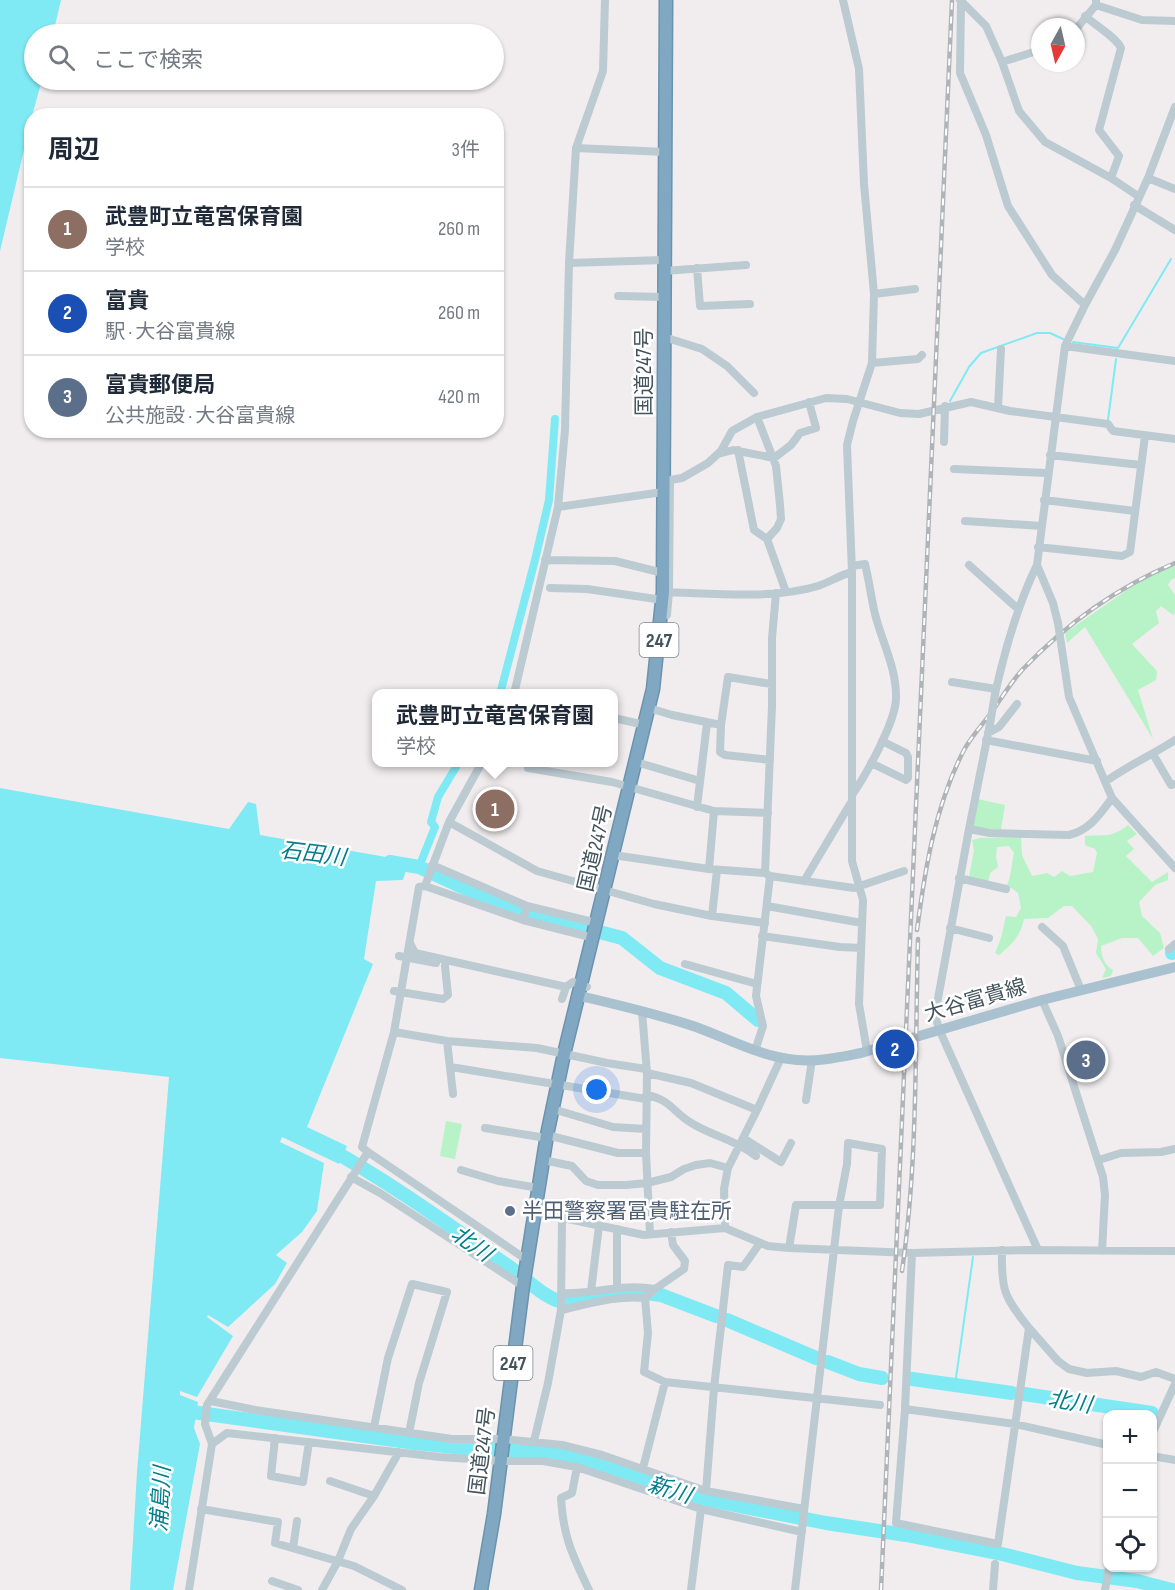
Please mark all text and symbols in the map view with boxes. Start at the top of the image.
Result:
north arrow [1031,18,1085,72]
search box [24,24,504,90]
icon: search [45,41,78,74]
text: ここで検索 [93,47,203,74]
text: 周辺 [48,135,100,166]
text: 3件 [452,138,480,162]
text: 武豊町立竜宮保育園 [105,204,303,231]
text: 1 [64,217,71,241]
text: 260 m [438,217,480,241]
text: 学校 [105,236,145,260]
text: 富貴 [105,288,149,315]
text: 2 [63,301,72,325]
text: 260 m [438,301,480,325]
text: 駅 · 大谷富貴線 [105,320,235,344]
street label: 国道247号 [632,328,657,416]
text: 富貴郵便局 [105,372,215,399]
text: 3 [63,385,72,409]
text: 420 m [438,385,480,409]
text: 公共施設 · 大谷富貴線 [105,404,295,428]
road number: 247 [640,623,678,657]
popup [372,689,618,767]
text: 武豊町立竜宮保育園 [396,703,594,730]
text: 学校 [396,735,436,759]
pin: 1 [476,786,514,832]
street label: 国道247号 [573,802,618,894]
water label: 石田川 [278,837,349,872]
street label: 大谷富貴線 [921,974,1029,1027]
pin: 2 [876,1026,914,1072]
pin: 3 [1066,1038,1106,1082]
your location [582,1075,611,1104]
place label: 半田警察署冨貴駐在所 [522,1199,732,1224]
marker: 半田警察署冨貴駐在所 [503,1204,517,1218]
water label: 北川 [445,1221,499,1269]
road number: 247 [494,1346,532,1380]
water label: 北川 [1046,1386,1096,1420]
street label: 国道247号 [465,1406,500,1497]
map controls [1103,1410,1157,1572]
button: + [1103,1410,1157,1464]
water label: 浦島川 [146,1463,177,1533]
button: − [1103,1464,1157,1518]
water label: 新川 [645,1471,696,1510]
button: locate [1103,1518,1157,1572]

